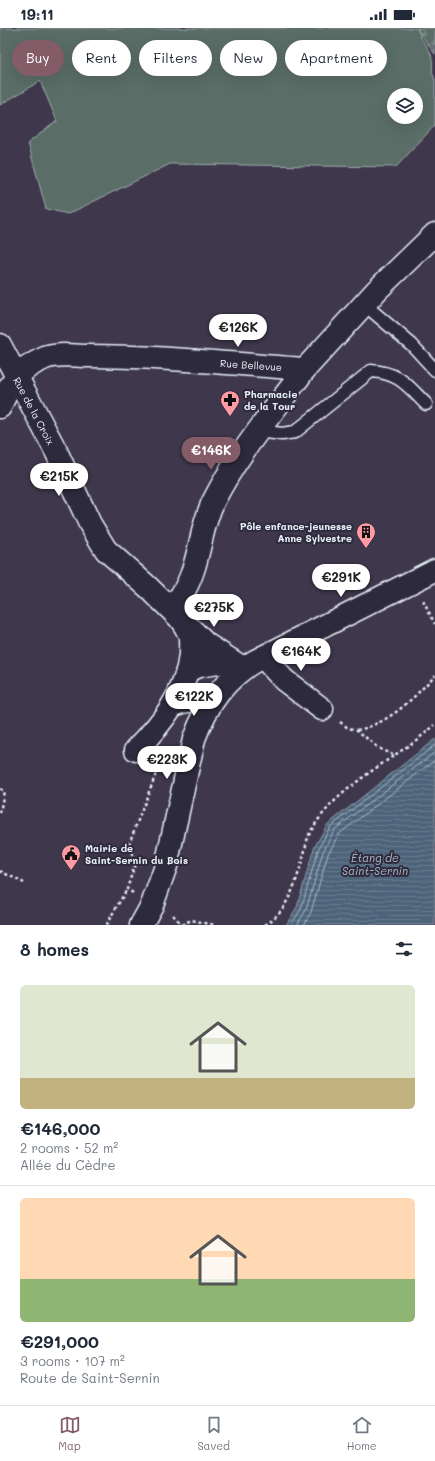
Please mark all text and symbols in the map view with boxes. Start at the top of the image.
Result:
text: 19:11 [20,4,54,24]
chip: Buy [12,40,64,76]
chip: Rent [72,40,131,76]
chip: Filters [139,40,212,76]
chip: New [220,40,277,76]
chip: Apartment [285,40,387,76]
map controls [387,88,423,124]
button: layers [387,88,423,124]
pin: €126K [210,314,266,348]
text: €126K [218,318,258,335]
street label: Rue Bellevue [220,356,282,374]
street label: Rue de la Croix [10,375,58,447]
place label: Pharmacie de la Tour [244,387,297,413]
pharmacy icon: Pharmacie de la Tour [219,389,241,417]
pin: €146K [183,437,239,471]
text: €146K [191,441,231,458]
pin: €215K [31,463,87,497]
text: €215K [39,467,79,484]
place label: Pôle enfance-jeunesse Anne Sylvestre [240,519,352,545]
building icon: Pôle enfance-jeunesse Anne Sylvestre [355,521,377,549]
pin: €291K [313,564,369,598]
text: €291K [321,568,361,585]
pin: €275K [186,594,242,628]
text: €275K [193,598,235,615]
pin: €164K [273,638,329,672]
text: €164K [281,642,321,659]
pin: €122K [166,683,222,717]
text: €122K [174,687,214,704]
pin: €223K [139,746,195,780]
text: €223K [146,750,188,767]
place label: Mairie de Saint-Sernin du Bois [85,841,188,867]
public building icon: Mairie de Saint-Sernin du Bois [60,843,82,871]
water label: Étang de Saint-Sernin [342,850,408,878]
text: 8 homes [20,938,89,960]
icon: filters [393,938,415,960]
icon: home [182,1011,254,1083]
text: €146,000 [20,1117,100,1139]
text: 2 rooms · 52 m² [20,1139,118,1156]
text: Allée du Cèdre [20,1156,115,1173]
icon: home [182,1224,254,1296]
text: €291,000 [20,1330,99,1352]
text: 3 rooms · 107 m² [20,1352,125,1369]
text: Route de Saint-Sernin [20,1369,160,1386]
tab: Map [58,1414,81,1453]
tab: Saved [197,1414,230,1453]
tab: Home [347,1414,377,1453]

